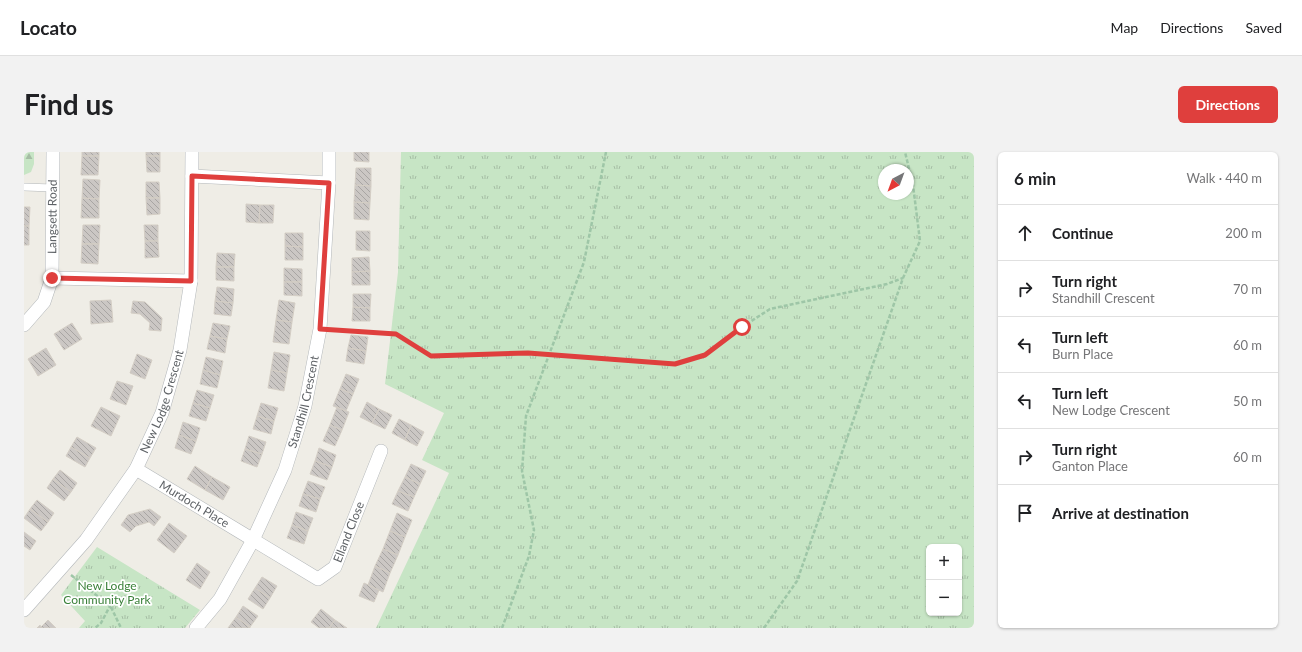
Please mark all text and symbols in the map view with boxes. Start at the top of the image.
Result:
text: Locato [20,16,77,39]
text: Map [1111,19,1138,36]
text: Directions [1160,19,1223,36]
text: Saved [1245,19,1282,36]
button: Directions [1178,86,1278,123]
text: Find us [24,87,114,121]
north arrow [878,164,914,200]
text: 6 min [1014,168,1056,189]
text: Walk · 440 m [1186,170,1262,186]
street label: Langsett Road [44,179,60,254]
icon: ahead [1014,222,1036,244]
text: Continue [1052,224,1113,242]
text: 200 m [1225,225,1262,241]
route end [43,269,61,287]
text: Turn right [1052,272,1117,290]
icon: right [1014,278,1036,300]
text: 70 m [1233,281,1262,297]
text: Standhill Crescent [1052,290,1155,306]
route start [733,318,751,336]
text: Turn left [1052,328,1108,346]
icon: left [1014,334,1036,356]
text: 60 m [1233,337,1262,353]
text: Burn Place [1052,346,1113,362]
street label: New Lodge Crescent [136,347,187,455]
street label: Standhill Crescent [284,354,322,450]
text: Turn left [1052,384,1108,402]
icon: left [1014,390,1036,412]
text: 50 m [1233,393,1262,409]
text: New Lodge Crescent [1052,402,1170,418]
text: Turn right [1052,440,1117,458]
icon: right [1014,446,1036,468]
text: 60 m [1233,449,1262,465]
text: Ganton Place [1052,458,1128,474]
street label: Murdoch Place [157,477,232,531]
street label: Elland Close [330,499,367,565]
icon: arrive [1014,502,1036,524]
text: Arrive at destination [1052,504,1189,522]
map controls [926,544,962,616]
button: + [926,544,962,580]
park label: New Lodge Community Park [63,578,152,607]
button: − [926,580,962,616]

